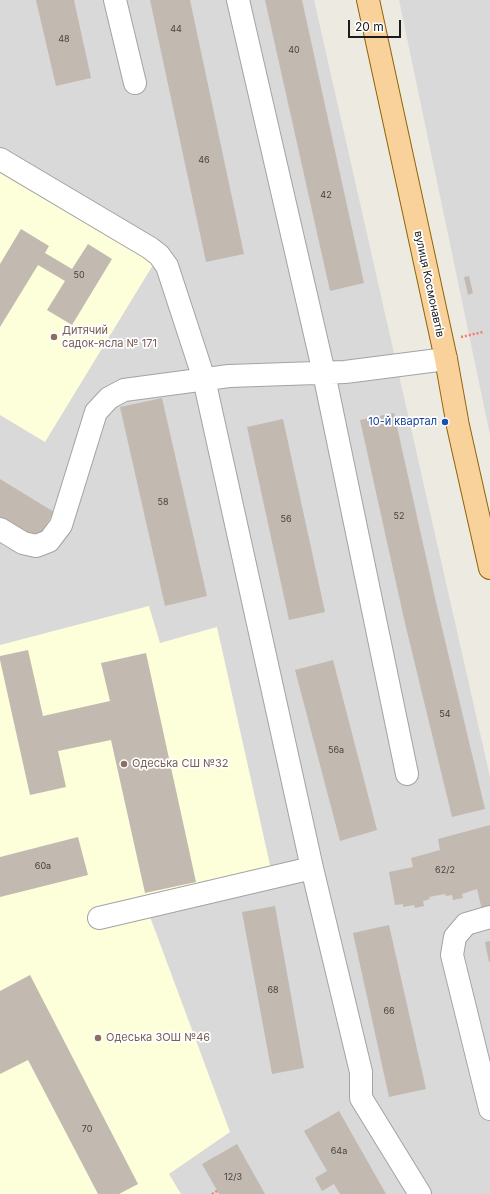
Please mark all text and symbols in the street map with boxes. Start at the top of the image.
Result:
scale bar [350,12,403,38]
text: 20 m [355,19,384,34]
house number: 44 [170,24,182,34]
house number: 48 [58,34,70,44]
house number: 40 [288,45,300,55]
house number: 46 [198,155,210,165]
house number: 42 [320,190,332,200]
street label: вулиця Космонавтів [411,230,447,338]
house number: 50 [73,270,85,280]
place label: Дитячий садок-ясла № 171 [62,324,157,350]
marker: Дитячий садок-ясла № 171 [49,332,59,342]
place label: 10-й квартал [368,415,437,429]
marker: 10-й квартал [440,417,450,427]
house number: 58 [157,497,169,507]
house number: 52 [394,511,404,521]
house number: 56 [280,514,292,524]
house number: 54 [439,709,451,719]
house number: 56а [328,745,344,755]
place label: Одеська СШ №32 [132,757,229,771]
marker: Одеська СШ №32 [119,759,129,769]
house number: 60а [35,861,51,871]
house number: 62/2 [435,865,455,875]
house number: 68 [267,985,279,995]
house number: 66 [383,1006,395,1016]
place label: Одеська ЗОШ №46 [106,1031,210,1045]
marker: Одеська ЗОШ №46 [93,1033,103,1043]
house number: 70 [82,1124,92,1134]
house number: 64а [331,1146,347,1156]
house number: 12/3 [224,1172,242,1182]

